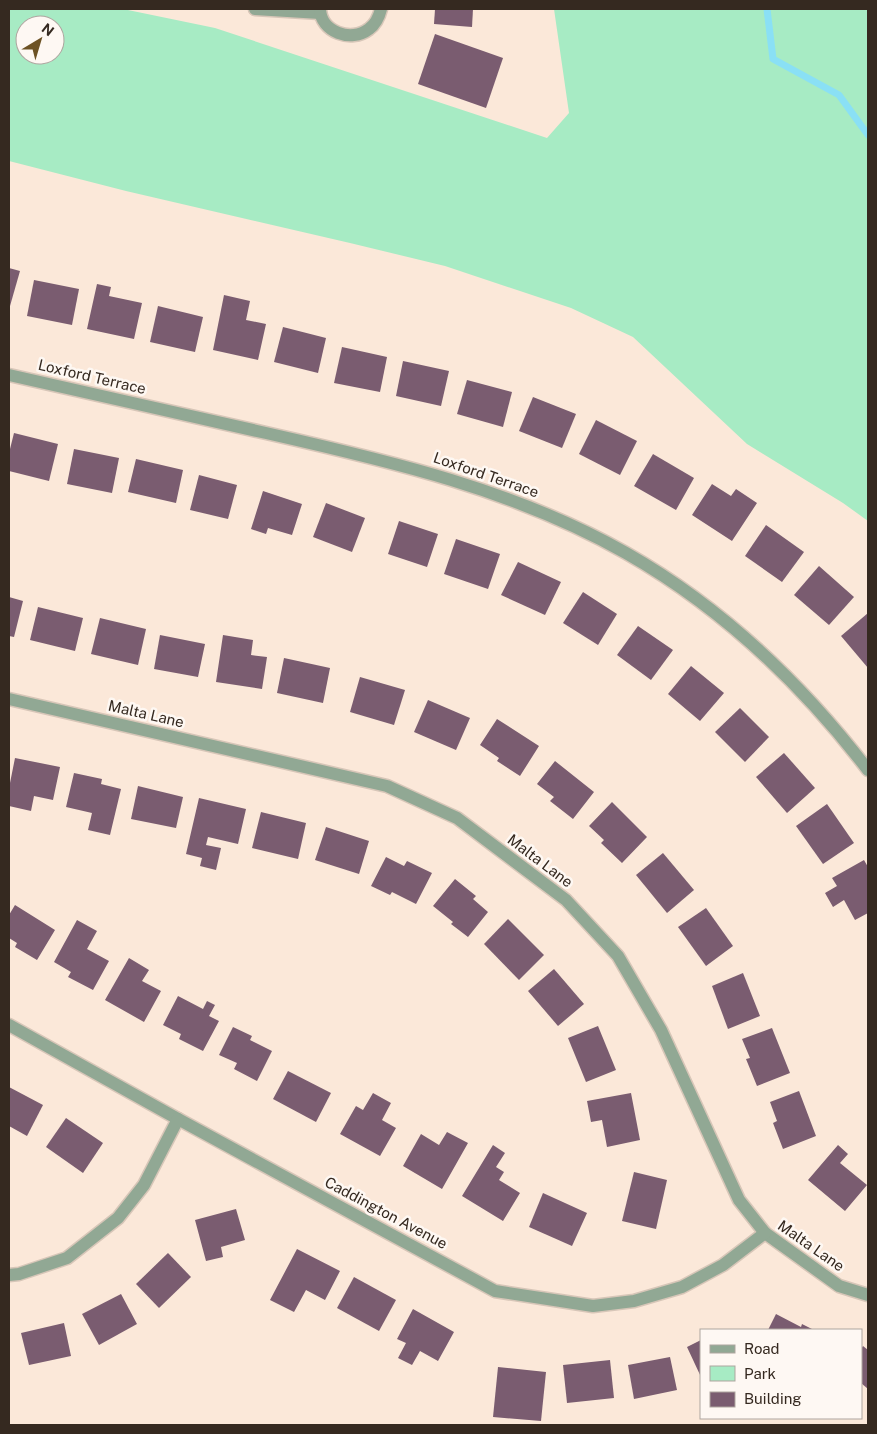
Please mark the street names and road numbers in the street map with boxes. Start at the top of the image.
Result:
street label: Loxford Terrace [37,356,148,397]
street label: Loxford Terrace [431,449,541,501]
street label: Malta Lane [107,697,186,730]
street label: Malta Lane [504,831,576,891]
street label: Caddington Avenue [322,1173,450,1252]
street label: Malta Lane [775,1217,848,1275]

